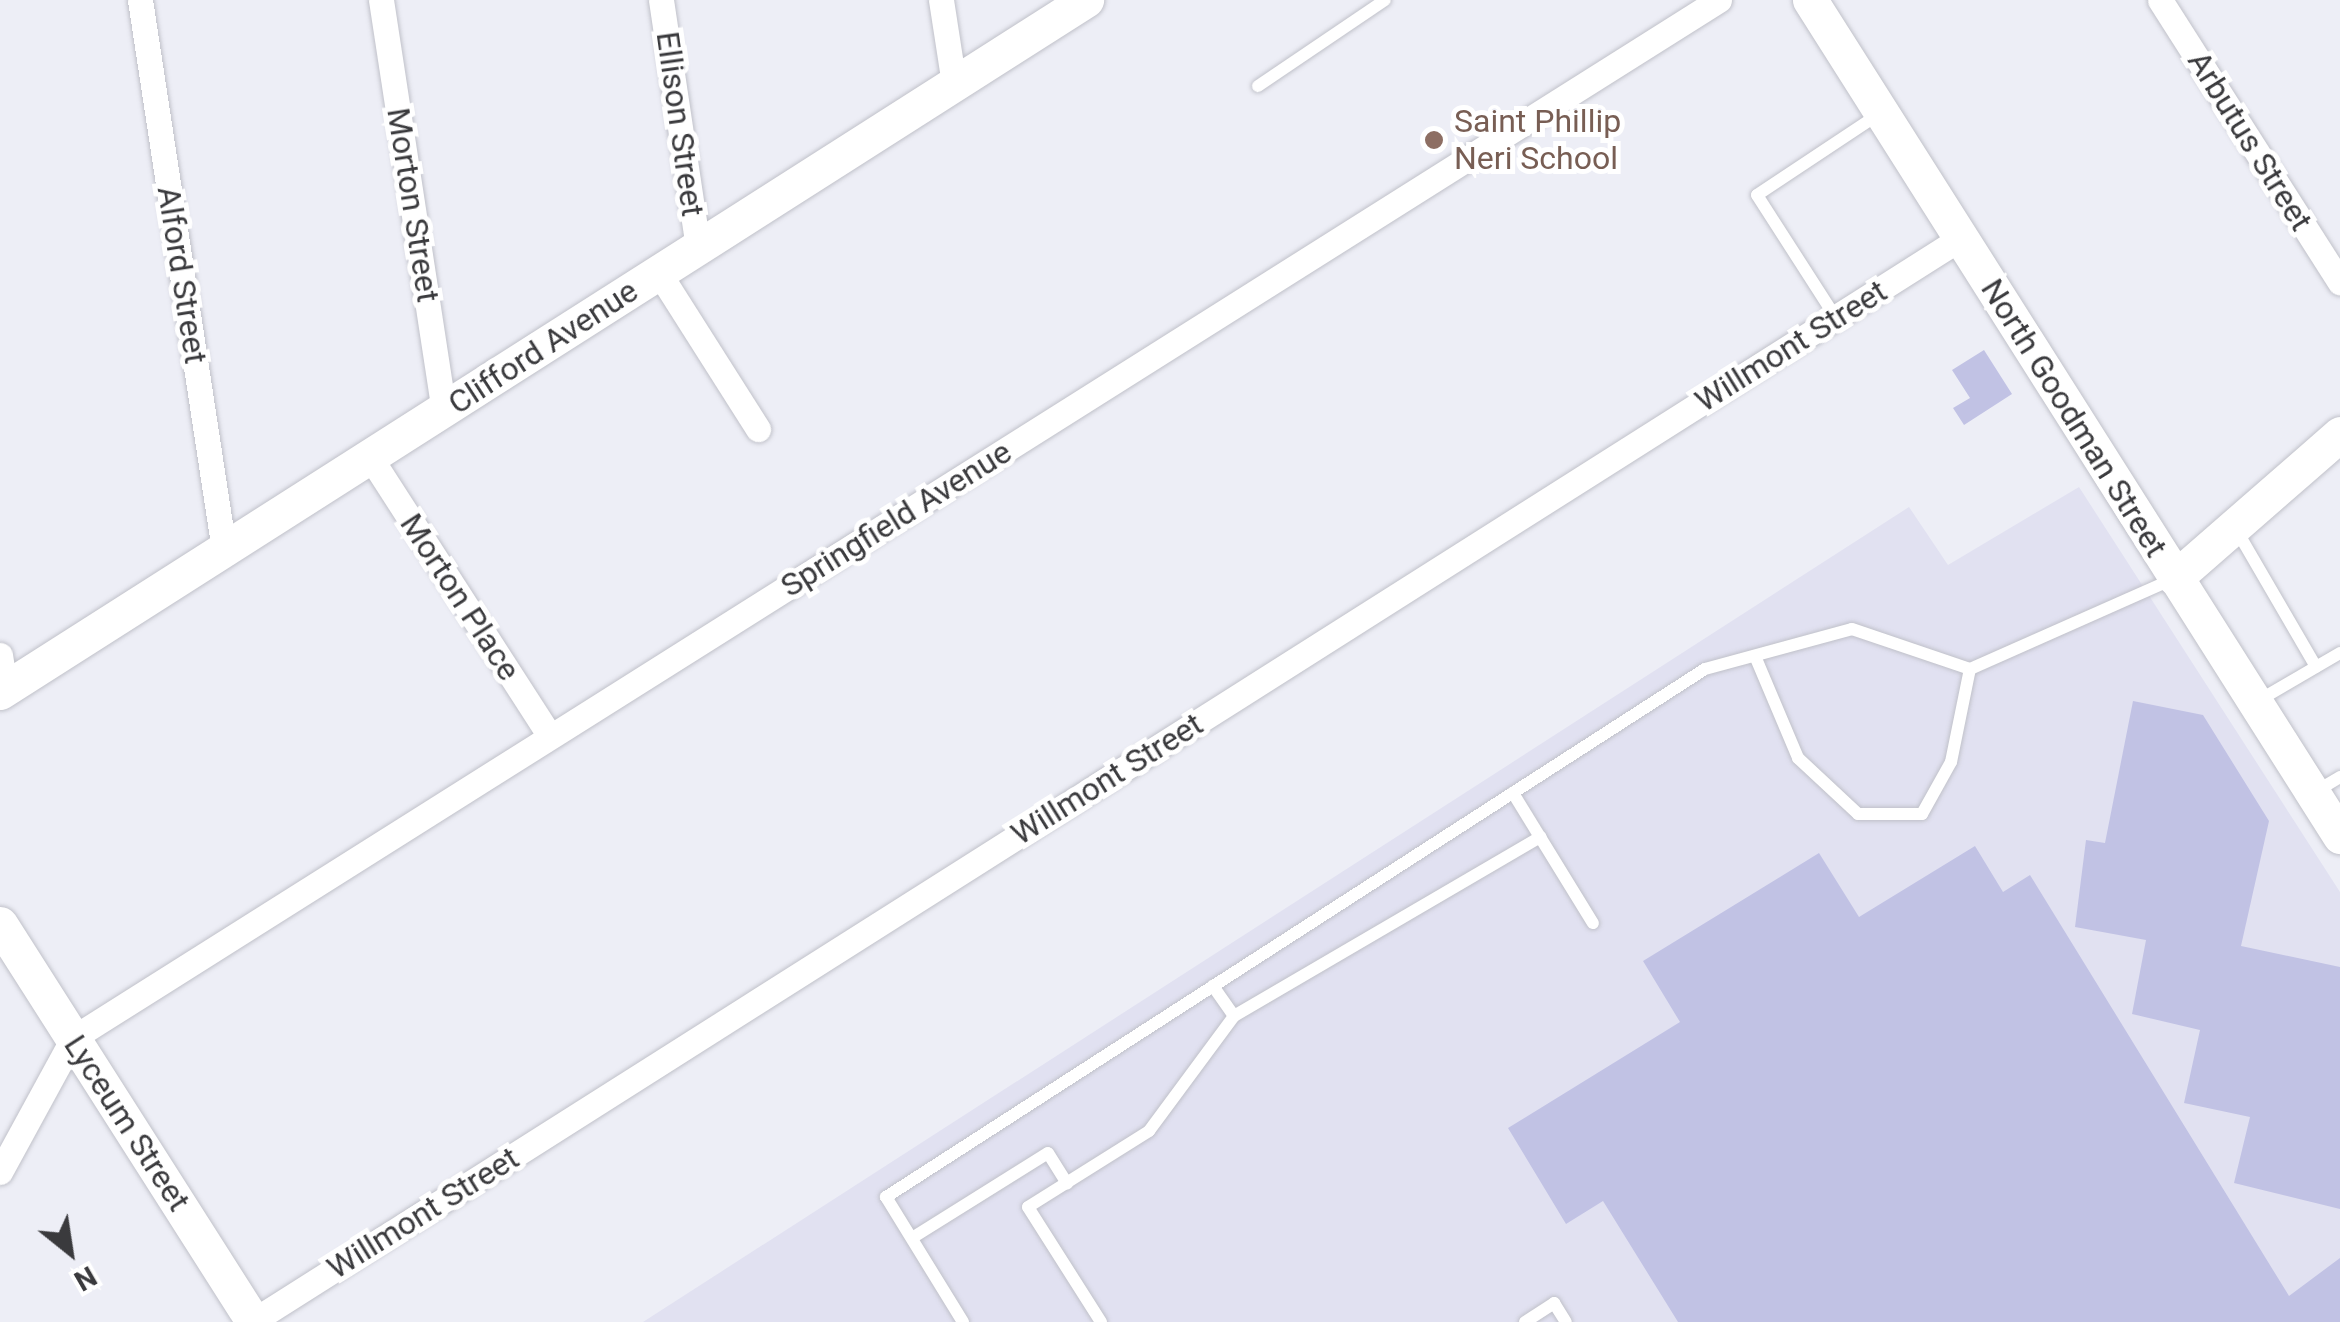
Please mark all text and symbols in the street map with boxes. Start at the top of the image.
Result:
street label: Ellison Street [648,29,712,219]
street label: Arbutus Street [2180,44,2320,238]
place label: Saint Phillip Neri School [1454,103,1621,178]
street label: Morton Street [379,105,447,305]
marker: Saint Phillip Neri School [1423,129,1445,151]
street label: Alford Street [149,184,215,366]
street label: Clifford Avenue [441,272,645,422]
street label: Willmont Street [1688,272,1894,420]
street label: North Goodman Street [1973,272,2175,564]
street label: Springfield Avenue [774,433,1018,605]
street label: Morton Place [392,506,528,688]
street label: Willmont Street [1004,705,1210,853]
street label: Lyceum Street [56,1028,198,1218]
street label: Willmont Street [320,1139,526,1287]
north arrow [20,1202,120,1302]
text: N [68,1259,102,1298]

